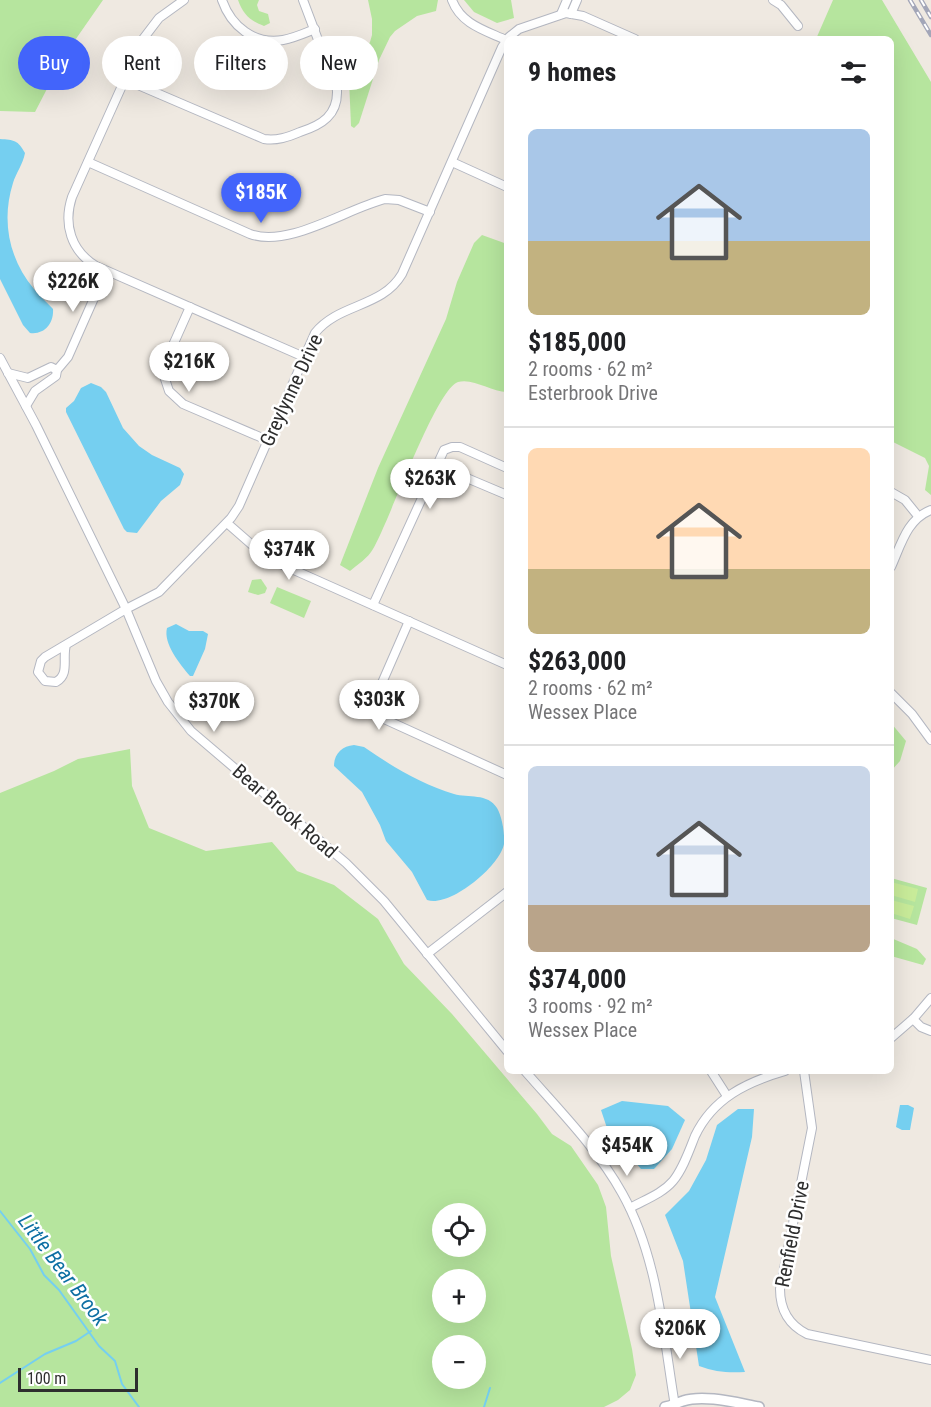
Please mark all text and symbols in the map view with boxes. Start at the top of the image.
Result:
chip: Buy [18,36,90,90]
chip: Rent [102,36,182,90]
chip: Filters [194,36,288,90]
chip: New [300,36,378,90]
icon: filters [837,56,870,89]
text: 9 homes [528,57,616,87]
icon: home [645,168,753,276]
pin: $185K [219,173,303,224]
text: $185K [235,180,287,204]
pin: $226K [31,262,115,313]
text: $226K [47,269,99,293]
text: $185,000 [528,327,626,357]
street label: Greylynne Drive [254,330,328,450]
pin: $216K [147,342,231,393]
text: $216K [163,349,215,373]
text: 2 rooms · 62 m² [528,357,653,381]
text: Esterbrook Drive [528,381,658,405]
pin: $263K [388,459,472,510]
text: $263K [404,466,456,490]
icon: home [645,487,753,595]
pin: $374K [247,530,331,581]
text: $374K [263,537,315,561]
text: $263,000 [528,646,626,676]
text: 2 rooms · 62 m² [528,676,653,700]
pin: $303K [337,680,421,731]
pin: $370K [172,682,256,733]
text: $303K [353,687,405,711]
text: $370K [188,689,240,713]
text: Wessex Place [528,700,637,724]
street label: Bear Brook Road [228,759,342,863]
icon: home [645,805,753,913]
text: $374,000 [528,964,626,994]
text: 3 rooms · 92 m² [528,994,653,1018]
text: Wessex Place [528,1018,637,1042]
pin: $454K [585,1126,669,1177]
text: $454K [601,1133,653,1157]
street label: Renfield Drive [770,1179,814,1289]
map controls [432,1203,486,1389]
button: locate [432,1203,486,1257]
water label: Little Bear Brook [13,1209,113,1331]
button: + [432,1269,486,1323]
pin: $206K [638,1309,722,1360]
text: $206K [654,1316,706,1340]
button: − [432,1335,486,1389]
scale bar [18,1365,138,1392]
text: 100 m [27,1369,66,1388]

